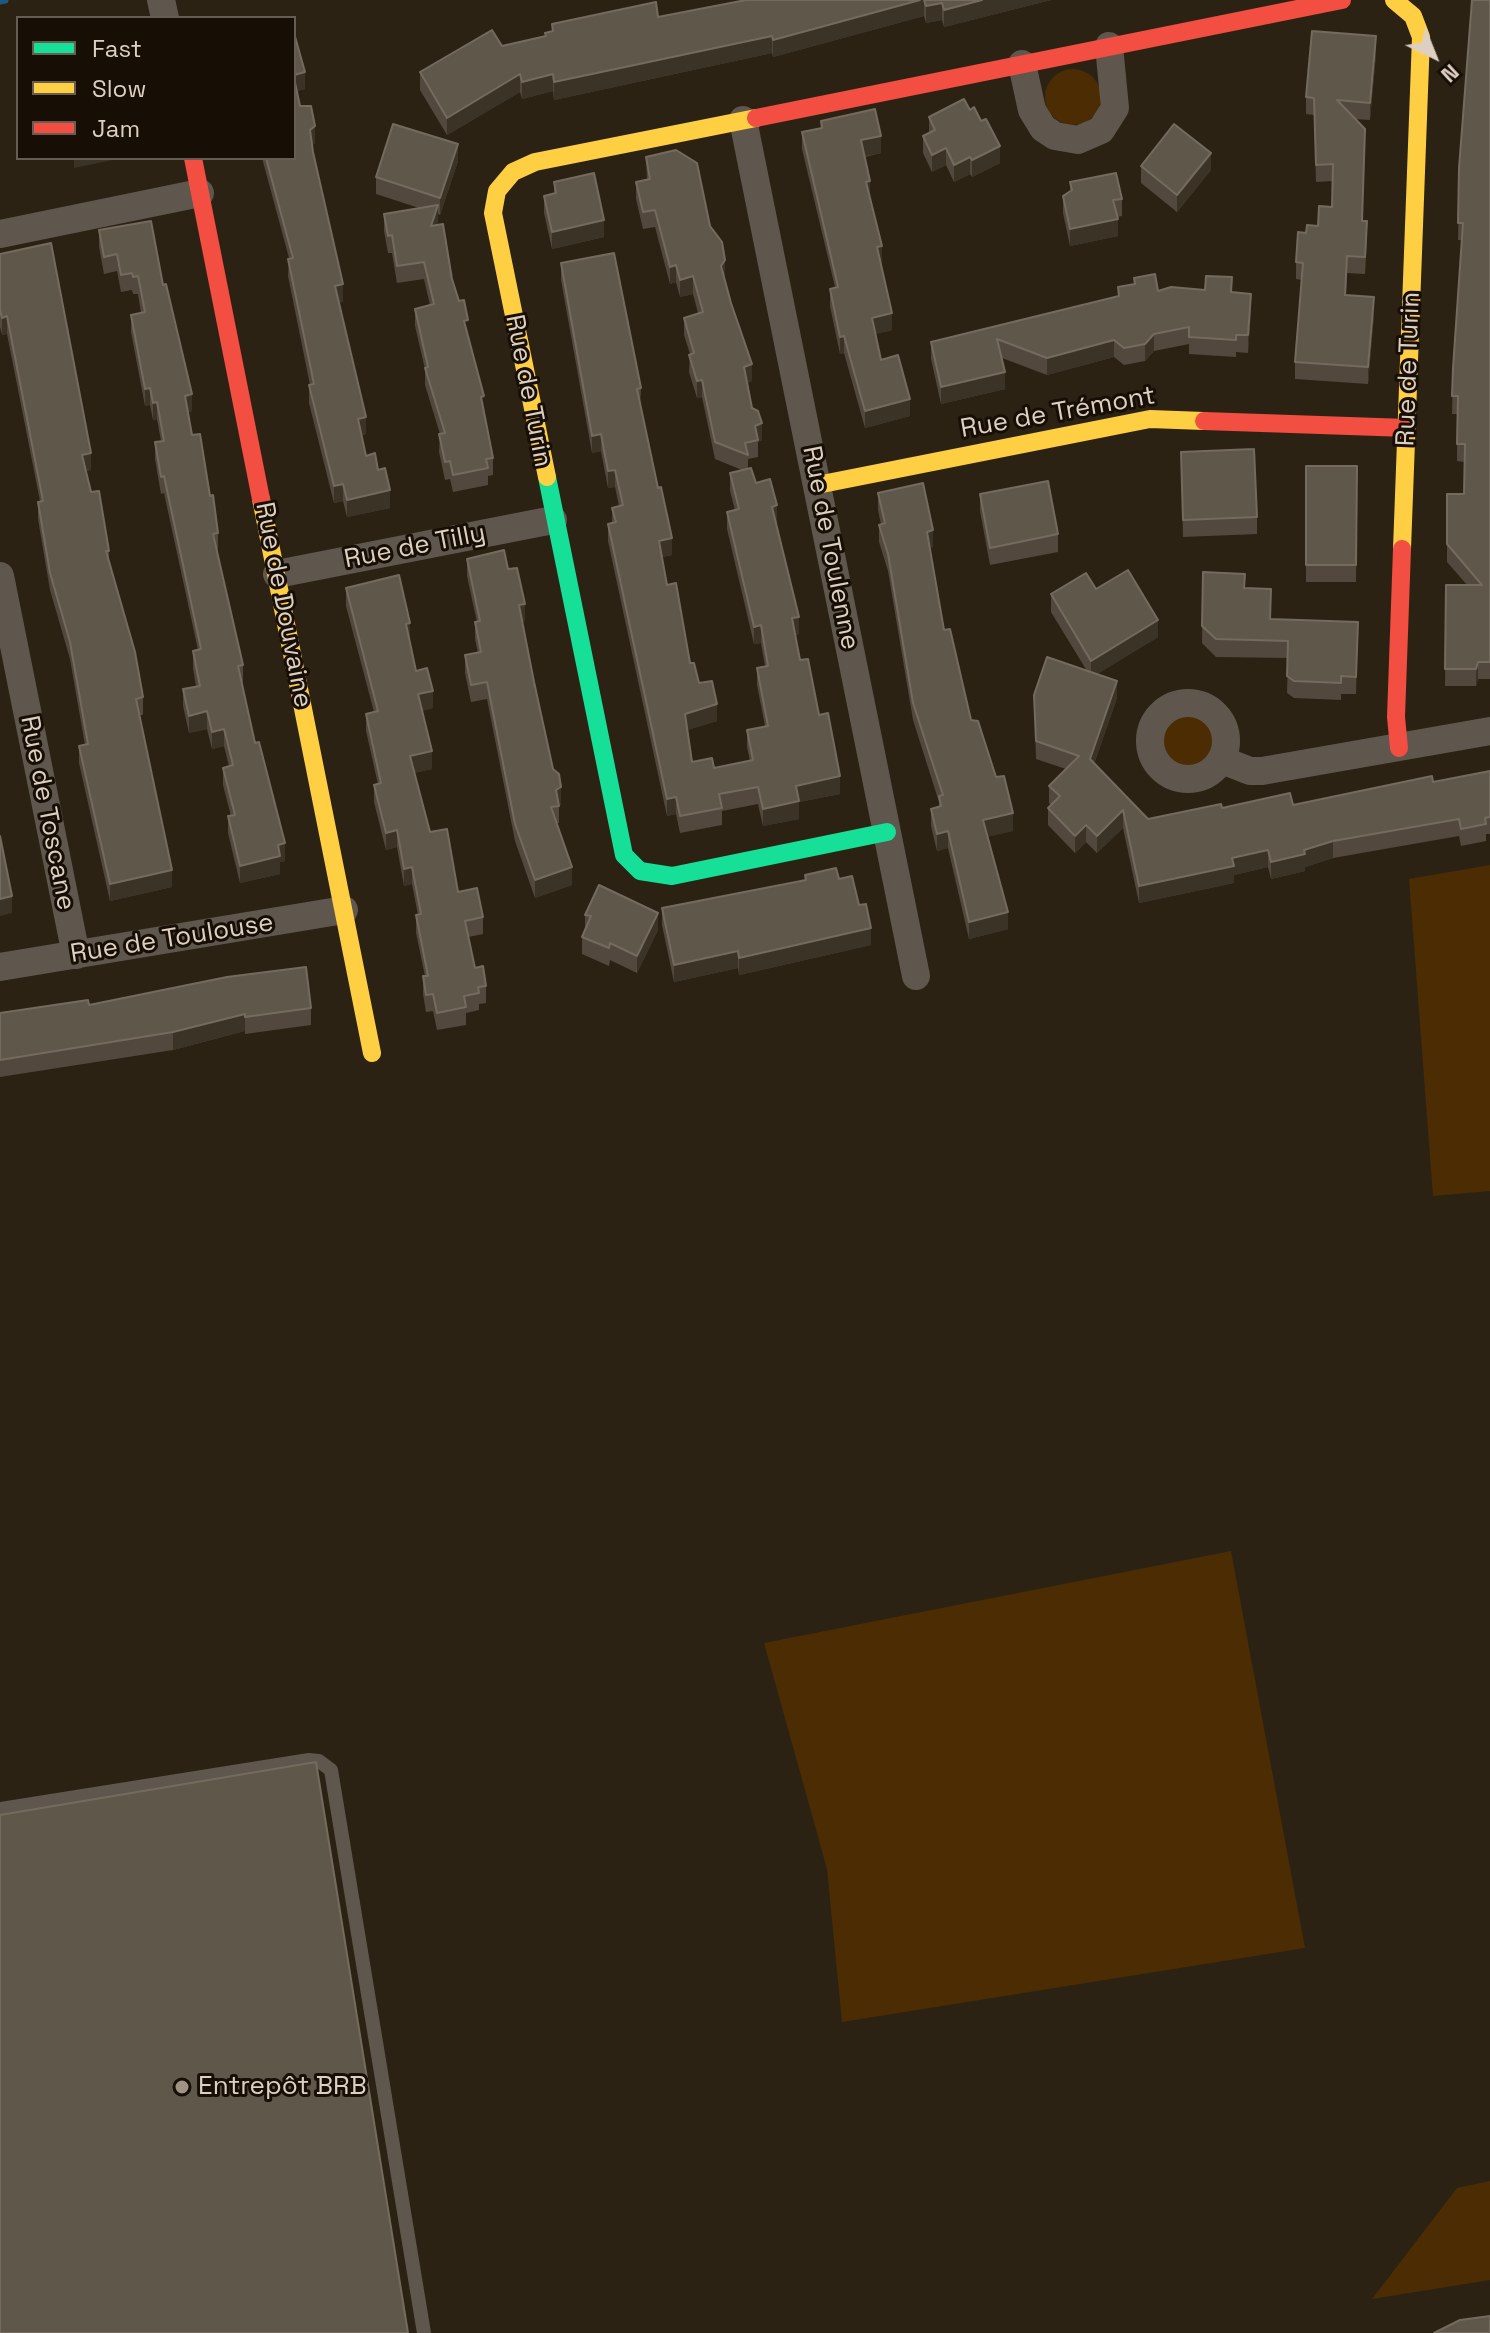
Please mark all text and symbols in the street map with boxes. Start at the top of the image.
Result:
legend [16,16,296,160]
north arrow [1394,16,1474,96]
text: Fast [92,33,142,64]
text: N [1435,58,1465,89]
text: Slow [92,73,146,104]
text: Jam [92,113,140,144]
street label: Rue de Turin [1391,291,1427,447]
street label: Rue de Turin [498,312,558,470]
street label: Rue de Trémont [958,381,1158,445]
street label: Rue de Toulenne [795,443,865,653]
street label: Rue de Douvaine [248,500,318,710]
street label: Rue de Tilly [342,518,488,576]
street label: Rue de Toscane [13,713,81,913]
street label: Rue de Toulouse [68,908,276,970]
place label: Entrepôt BRB [198,2071,367,2103]
marker: Entrepôt BRB [173,2078,191,2096]

